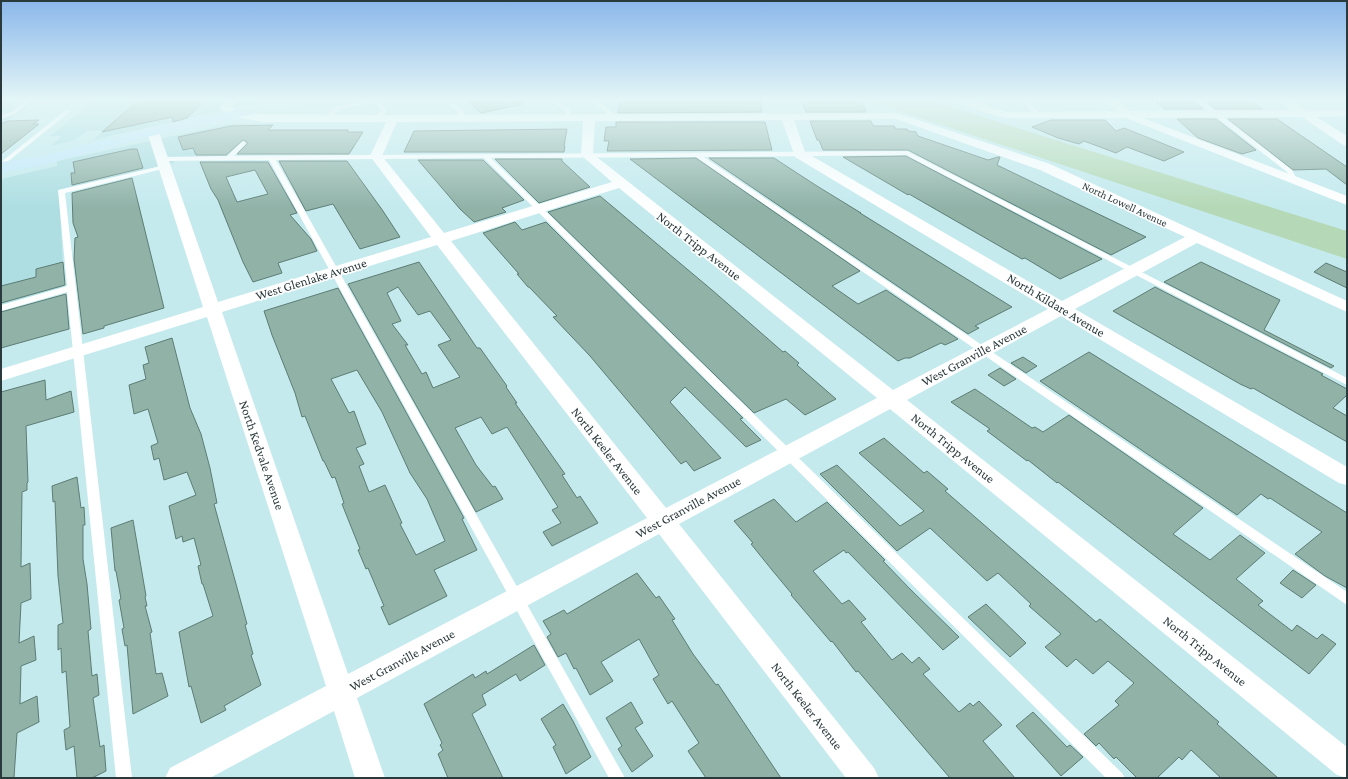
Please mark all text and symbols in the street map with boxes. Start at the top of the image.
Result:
street label: North Lowell Avenue [1081,179,1169,229]
street label: North Tripp Avenue [654,208,744,284]
street label: West Glenlake Avenue [254,255,369,303]
street label: North Kildare Avenue [1004,270,1108,340]
street label: West Granville Avenue [919,321,1030,389]
street label: North Kedvale Avenue [236,398,288,512]
street label: North Keeler Avenue [568,404,646,498]
street label: North Tripp Avenue [908,410,998,486]
street label: West Granville Avenue [633,473,744,541]
street label: North Tripp Avenue [1160,613,1250,689]
street label: West Granville Avenue [347,626,458,694]
street label: North Keeler Avenue [768,659,846,753]

